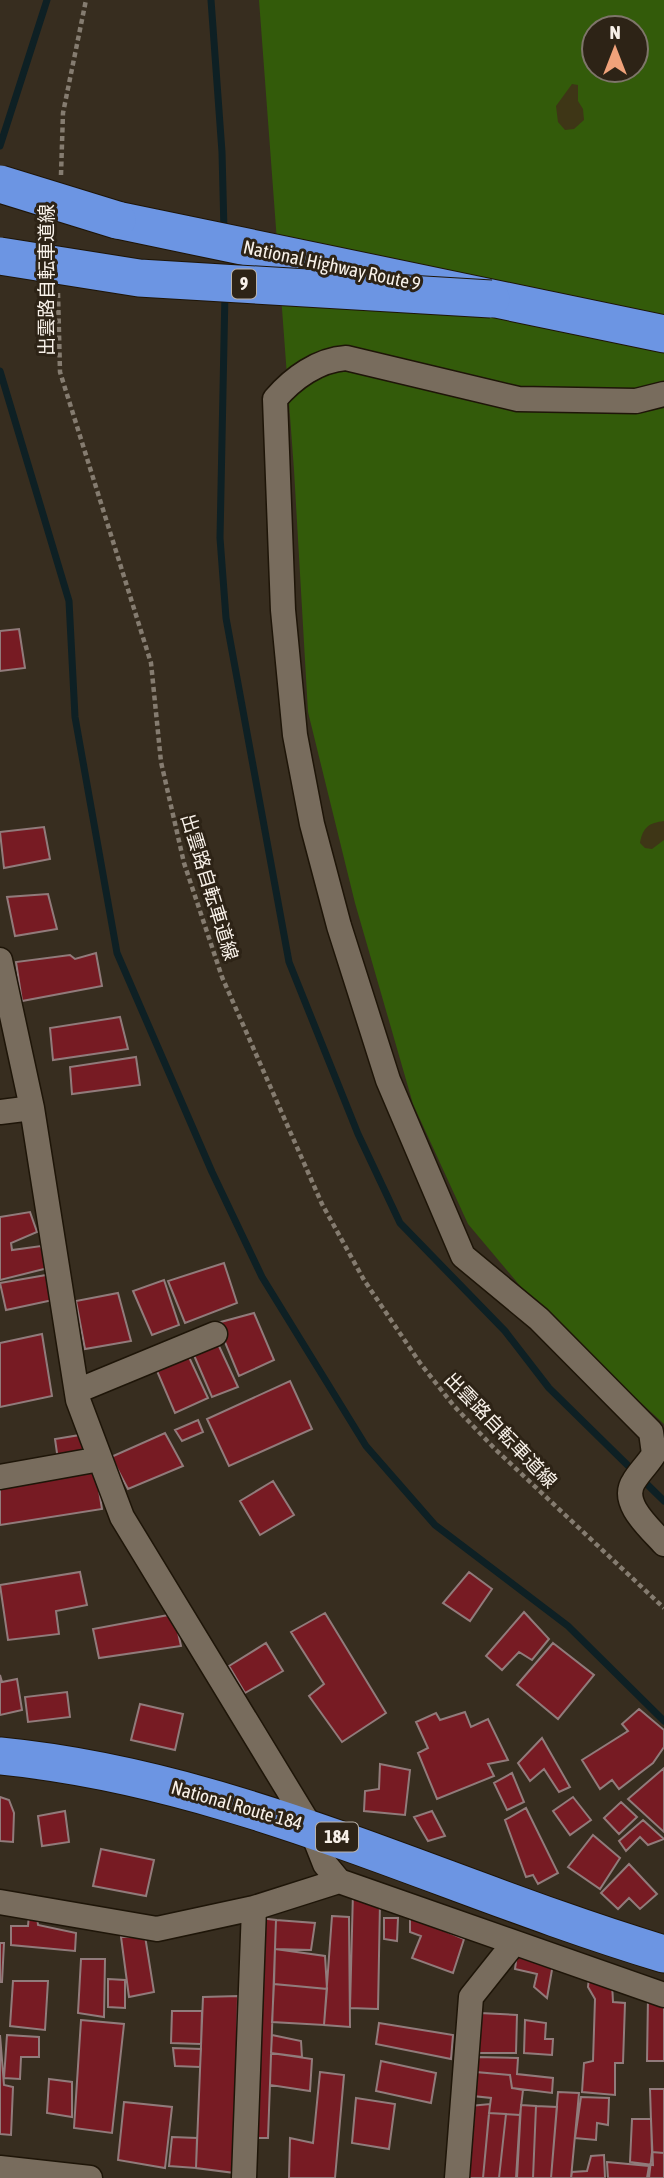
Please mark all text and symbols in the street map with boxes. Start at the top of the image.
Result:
north arrow [580,14,650,84]
text: N [609,21,621,43]
street label: 出雲路自転車道線 [35,204,57,356]
street label: National Highway Route 9 [241,235,423,295]
road number: 9 [232,270,256,298]
street label: 出雲路自転車道線 [177,811,243,963]
street label: 出雲路自転車道線 [440,1368,562,1492]
street label: National Route 184 [169,1776,305,1834]
road number: 184 [316,1823,358,1852]

